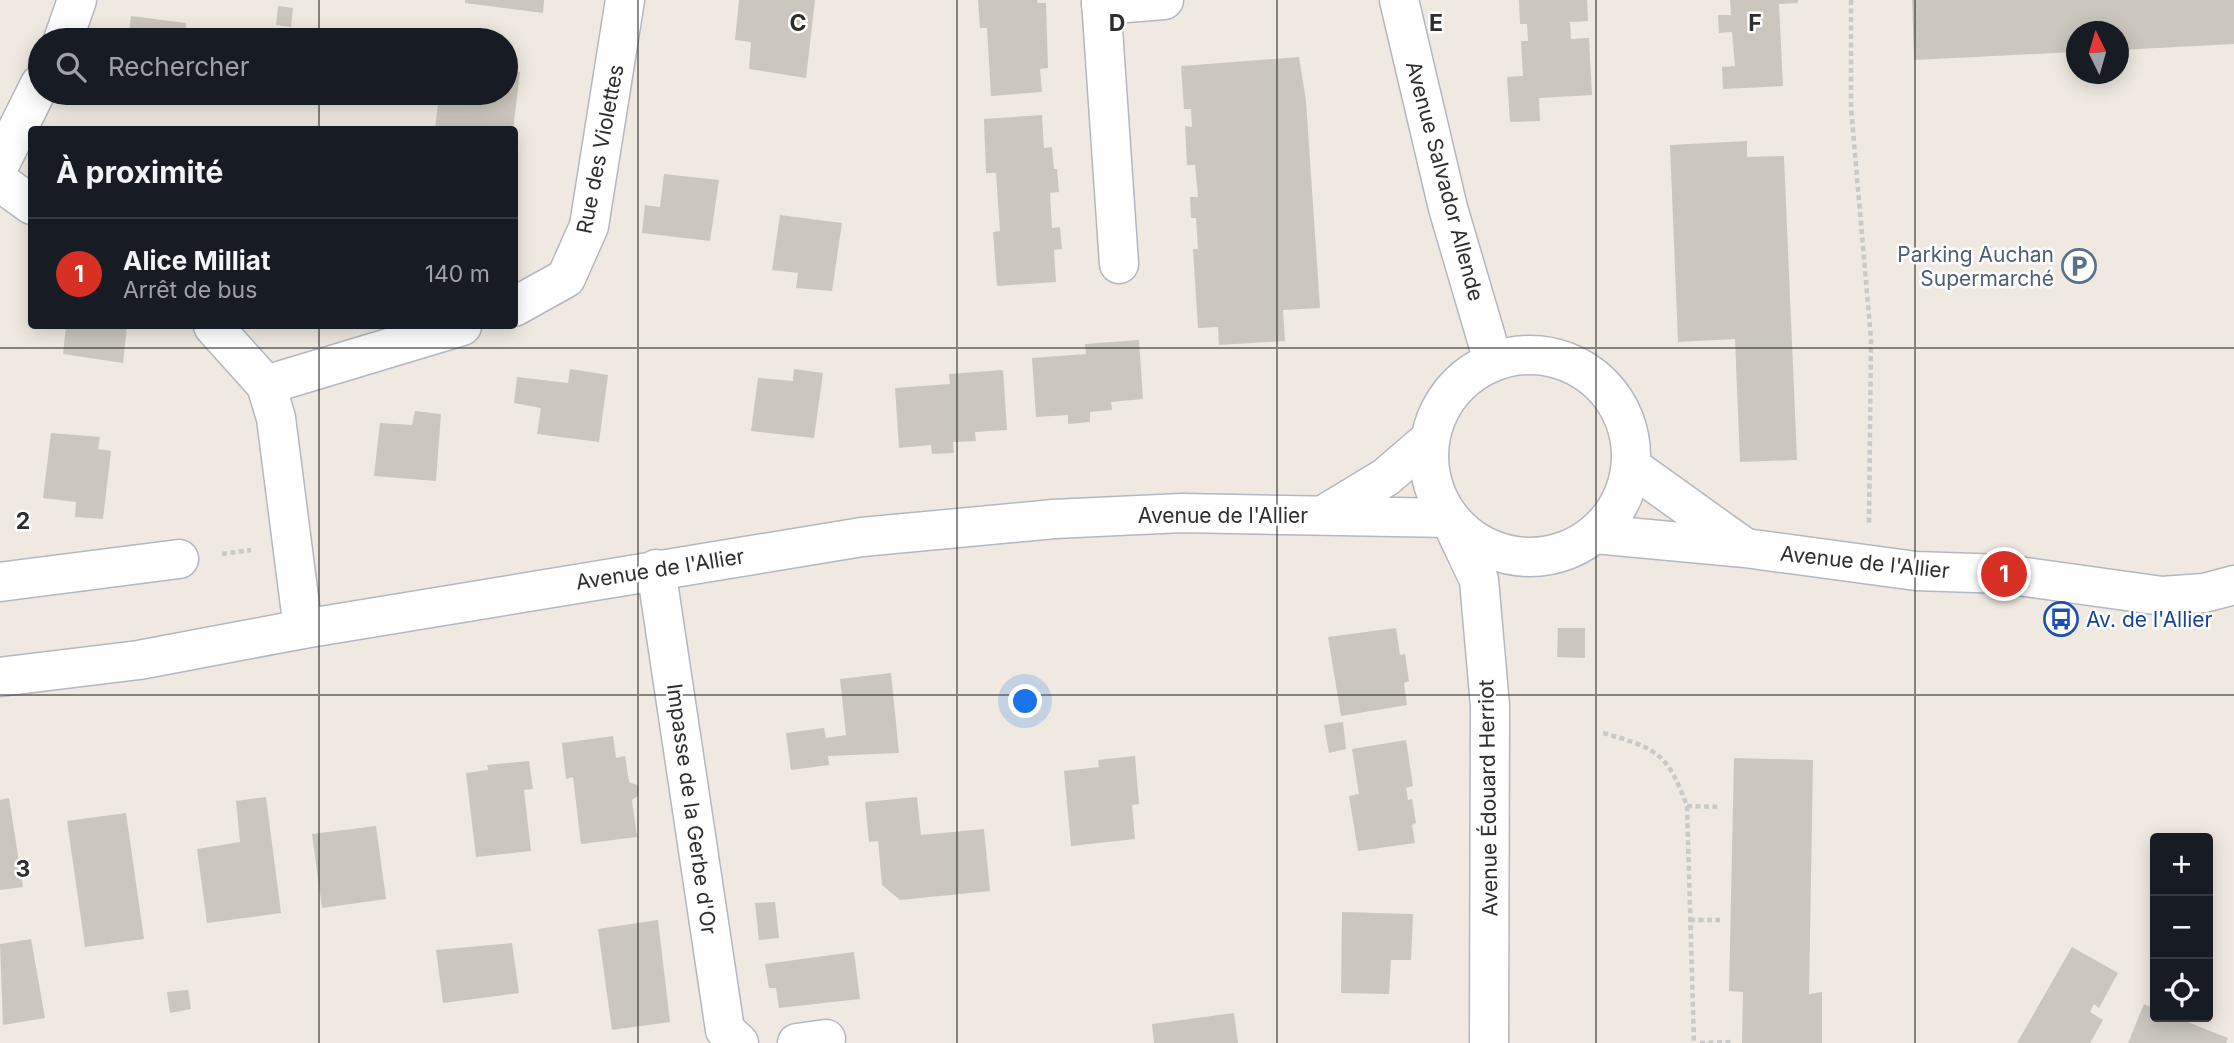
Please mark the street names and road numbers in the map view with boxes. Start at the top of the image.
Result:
street label: Avenue Salvador Allende [1401,58,1489,304]
street label: Rue des Violettes [571,62,629,236]
street label: Avenue de l'Allier [1138,503,1308,528]
street label: Avenue de l'Allier [1779,541,1951,583]
street label: Avenue de l'Allier [574,543,746,595]
street label: Avenue Édouard Herriot [1472,679,1503,917]
street label: Impasse de la Gerbe d'Or [662,682,722,936]

